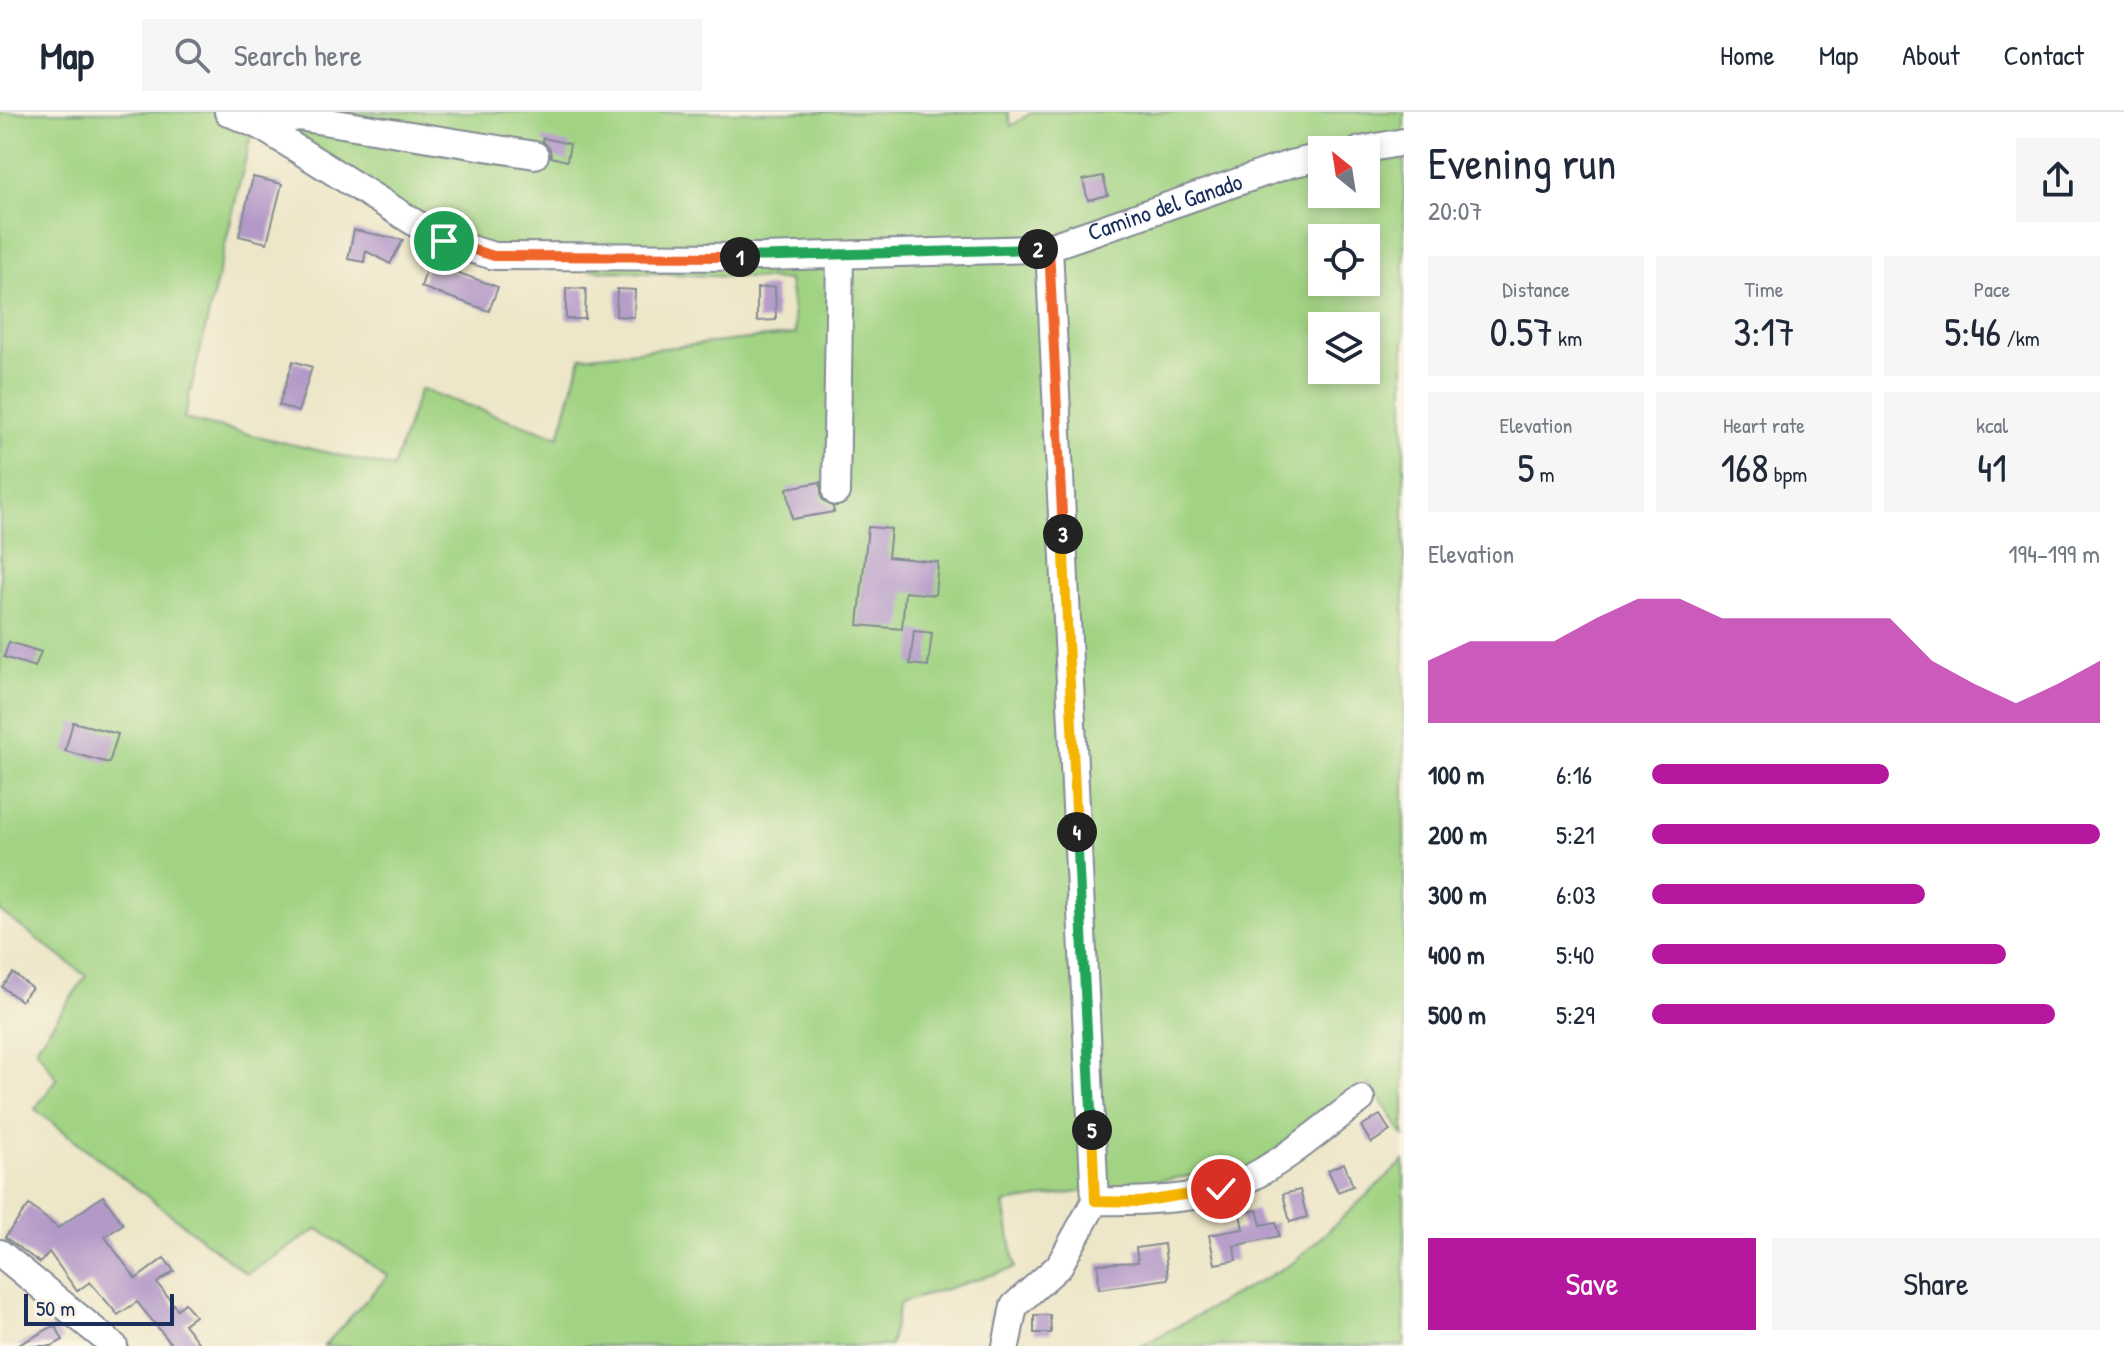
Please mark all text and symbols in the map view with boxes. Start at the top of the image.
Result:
search box [142,19,702,91]
text: Map [40,29,94,81]
icon: search [170,33,214,77]
text: Search here [234,35,362,75]
text: Home [1720,36,1775,74]
text: Map [1819,36,1858,74]
text: About [1902,36,1960,74]
text: Contact [2004,36,2084,74]
text: Evening run [1428,133,1616,193]
north arrow [1308,136,1380,208]
map controls [1308,136,1380,384]
button: share [2016,138,2100,222]
street label: Camino del Ganado [1083,165,1246,248]
text: 20:07 [1428,193,1482,228]
pin [410,207,478,275]
icon: arrive [422,219,466,263]
button: locate [1308,224,1380,296]
pin: 2 [1018,229,1058,269]
text: 2 [1033,234,1043,264]
pin: 1 [720,237,760,277]
text: 1 [736,242,744,272]
text: Distance [1502,274,1570,304]
text: Time [1745,274,1783,304]
text: Pace [1974,274,2010,304]
text: 0.57 [1490,304,1553,358]
text: 3:17 [1733,304,1795,358]
text: 5:46 [1944,304,2001,358]
button: layers [1308,312,1380,384]
text: km [1553,323,1582,353]
text: /km [2001,323,2040,353]
text: Elevation [1499,410,1573,440]
text: Heart rate [1723,410,1805,440]
text: kcal [1976,410,2008,440]
text: 5 [1518,440,1534,494]
text: 168 [1721,440,1769,494]
text: 41 [1977,440,2007,494]
text: m [1534,459,1554,489]
text: bpm [1769,459,1807,489]
pin: 3 [1043,514,1083,554]
text: 3 [1058,519,1068,549]
text: Elevation [1428,536,1514,571]
text: 194–199 m [2008,536,2100,571]
text: 100 m [1428,757,1484,792]
text: 6:16 [1556,757,1592,792]
pin: 4 [1057,812,1097,852]
text: 4 [1073,817,1081,847]
text: 200 m [1428,817,1487,852]
text: 5:21 [1556,817,1595,852]
text: 300 m [1428,877,1487,912]
text: 6:03 [1556,877,1596,912]
text: 400 m [1428,937,1485,972]
text: 5:40 [1556,937,1594,972]
text: 500 m [1428,997,1486,1032]
text: 5:29 [1556,997,1595,1032]
pin: 5 [1072,1110,1112,1150]
text: 5 [1087,1115,1097,1145]
pin [1187,1155,1255,1223]
icon: check [1199,1167,1243,1211]
button: Save [1428,1238,1756,1330]
button: Share [1772,1238,2100,1330]
scale bar [24,1290,174,1326]
text: 50 m [36,1293,75,1323]

